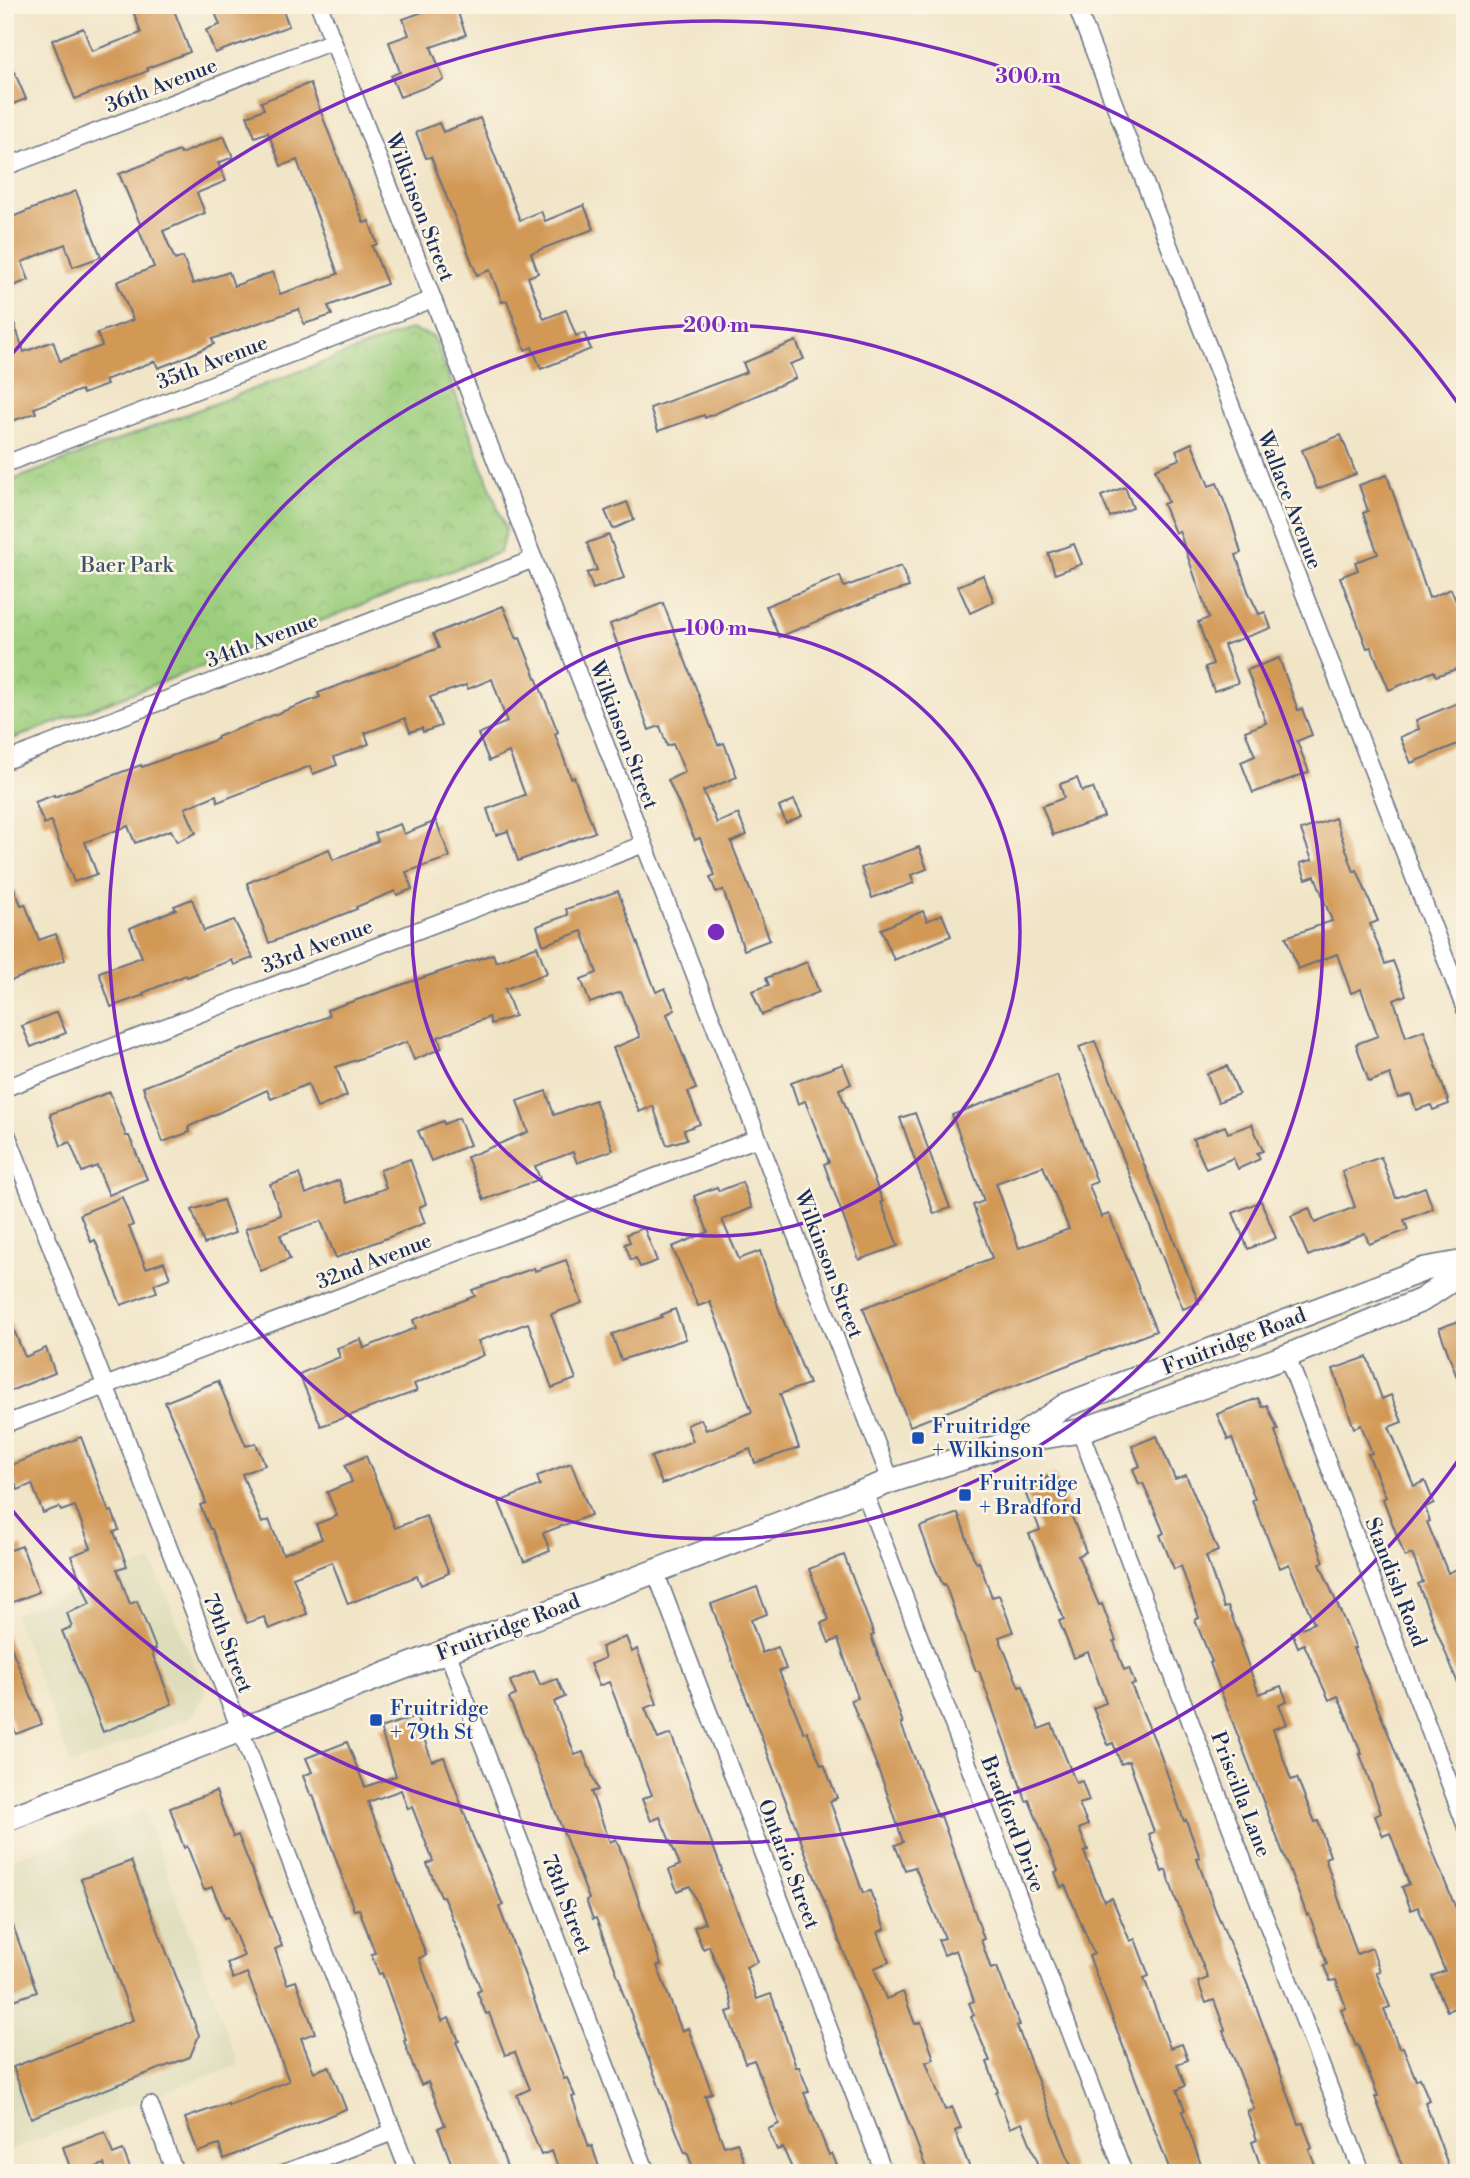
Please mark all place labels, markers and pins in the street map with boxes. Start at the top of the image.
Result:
centre of rings [704,920,728,944]
place label: Fruitridge + Wilkinson [932,1414,1044,1464]
marker: Fruitridge + Wilkinson [910,1430,926,1446]
place label: Fruitridge + Bradford [979,1471,1082,1521]
marker: Fruitridge + Bradford [957,1487,973,1503]
place label: Fruitridge + 79th St [390,1696,489,1746]
marker: Fruitridge + 79th St [368,1712,384,1728]

